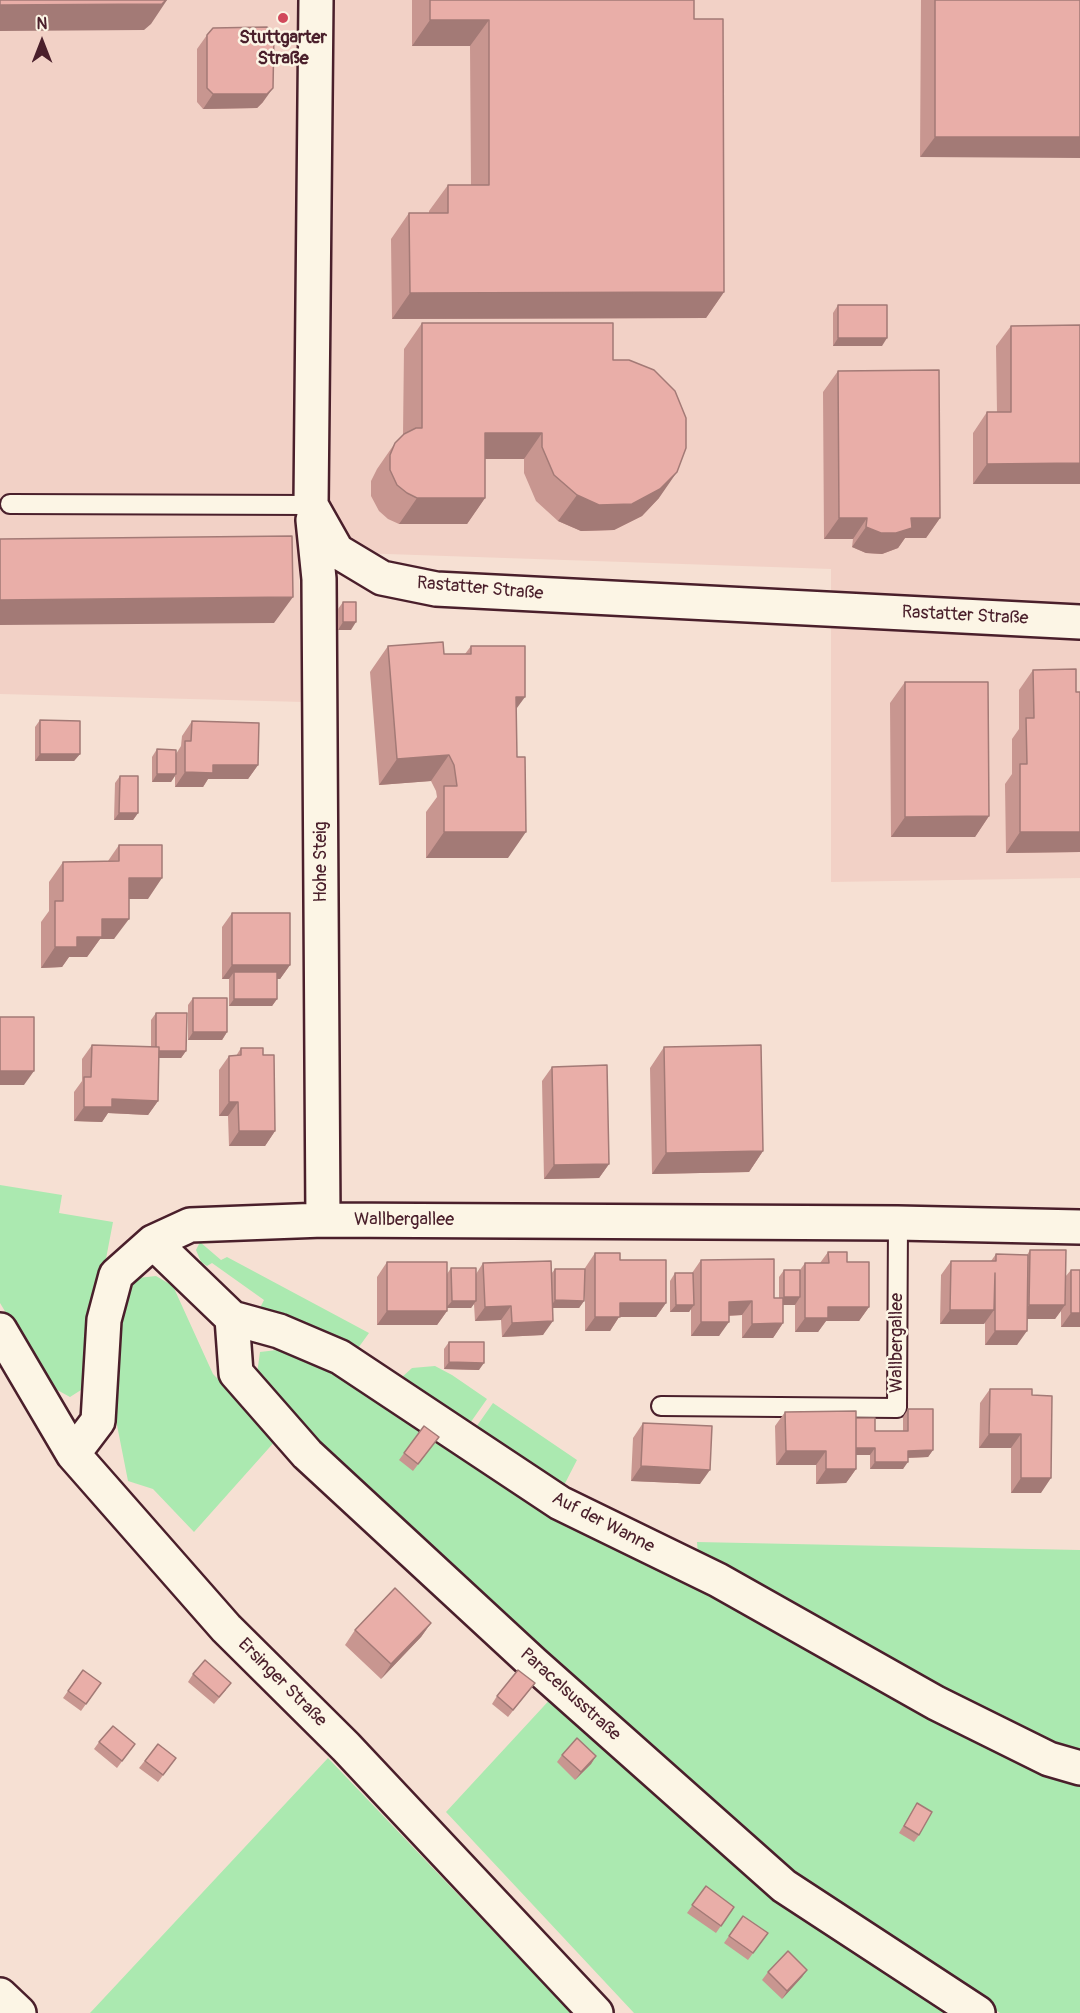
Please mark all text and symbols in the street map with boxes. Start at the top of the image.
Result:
marker: Stuttgarter Straße [276,11,290,25]
north arrow [12,12,72,72]
text: N [37,14,47,34]
place label: Stuttgarter Straße [239,27,327,70]
street label: Rastatter Straße [416,573,544,605]
street label: Rastatter Straße [901,602,1029,630]
street label: Hohe Steig [310,821,332,903]
street label: Wallbergallee [354,1209,454,1231]
street label: Wallbergallee [886,1293,908,1393]
street label: Auf der Wanne [548,1488,658,1558]
street label: Ersinger Straße [233,1634,331,1732]
street label: Paracelsusstraße [515,1644,625,1746]

